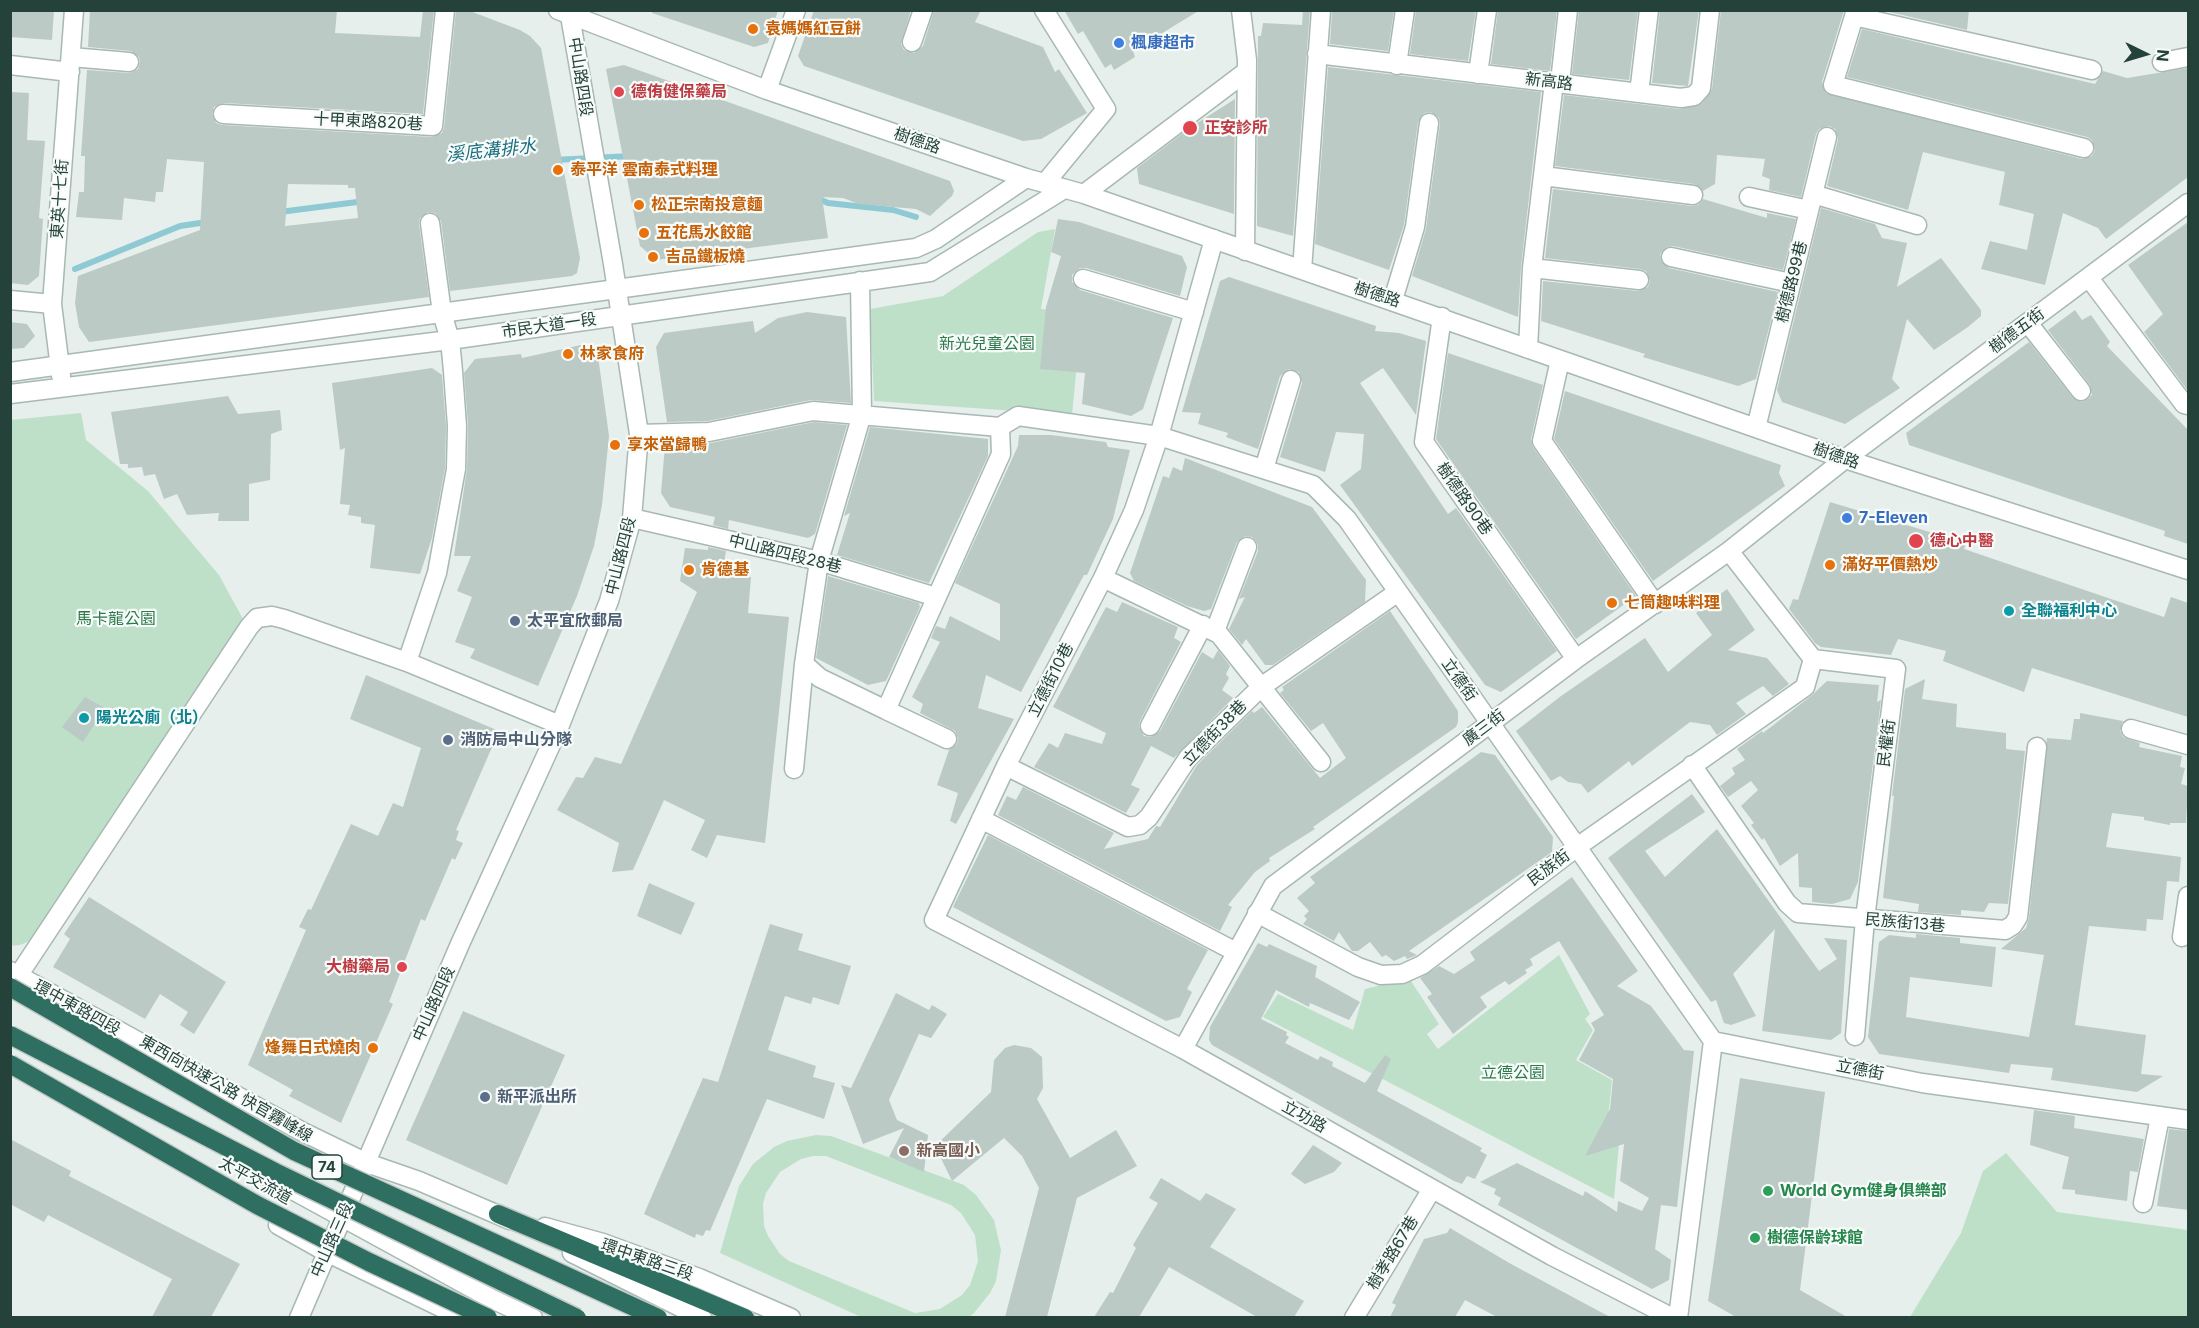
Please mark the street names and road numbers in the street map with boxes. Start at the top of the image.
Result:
street label: 中山路四段 [564,36,596,118]
street label: 新高路 [1524,70,1574,94]
street label: 十甲東路820巷 [313,110,423,134]
street label: 樹德路 [891,124,943,158]
street label: 東英十七街 [48,158,72,240]
street label: 樹德路99巷 [1773,239,1811,325]
street label: 樹德路 [1351,278,1403,312]
street label: 樹德五街 [1986,304,2048,358]
street label: 市民大道一段 [500,310,598,342]
street label: 樹德路 [1810,439,1862,473]
street label: 樹德路90巷 [1432,459,1496,539]
street label: 中山路四段 [602,515,640,597]
street label: 中山路四段28巷 [727,531,843,577]
street label: 立德街10巷 [1024,640,1078,720]
street label: 立德街 [1437,655,1481,705]
street label: 立德街38巷 [1179,696,1251,770]
street label: 廣三街 [1459,706,1509,750]
street label: 民權街 [1875,718,1899,768]
street label: 民族街 [1524,846,1574,890]
street label: 民族街13巷 [1864,910,1946,936]
street label: 中山路四段 [409,964,459,1044]
street label: 環中東路四段 [30,976,124,1040]
street label: 東西向快速公路 快官霧峰線 [136,1032,316,1146]
street label: 立德街 [1835,1056,1885,1084]
street label: 立功路 [1278,1097,1330,1137]
street label: 太平交流道 [215,1153,295,1209]
road number: 74 [312,1155,342,1179]
street label: 中山路三段 [307,1200,357,1280]
street label: 樹孝路67巷 [1363,1212,1423,1294]
street label: 環中東路三段 [598,1235,696,1285]

